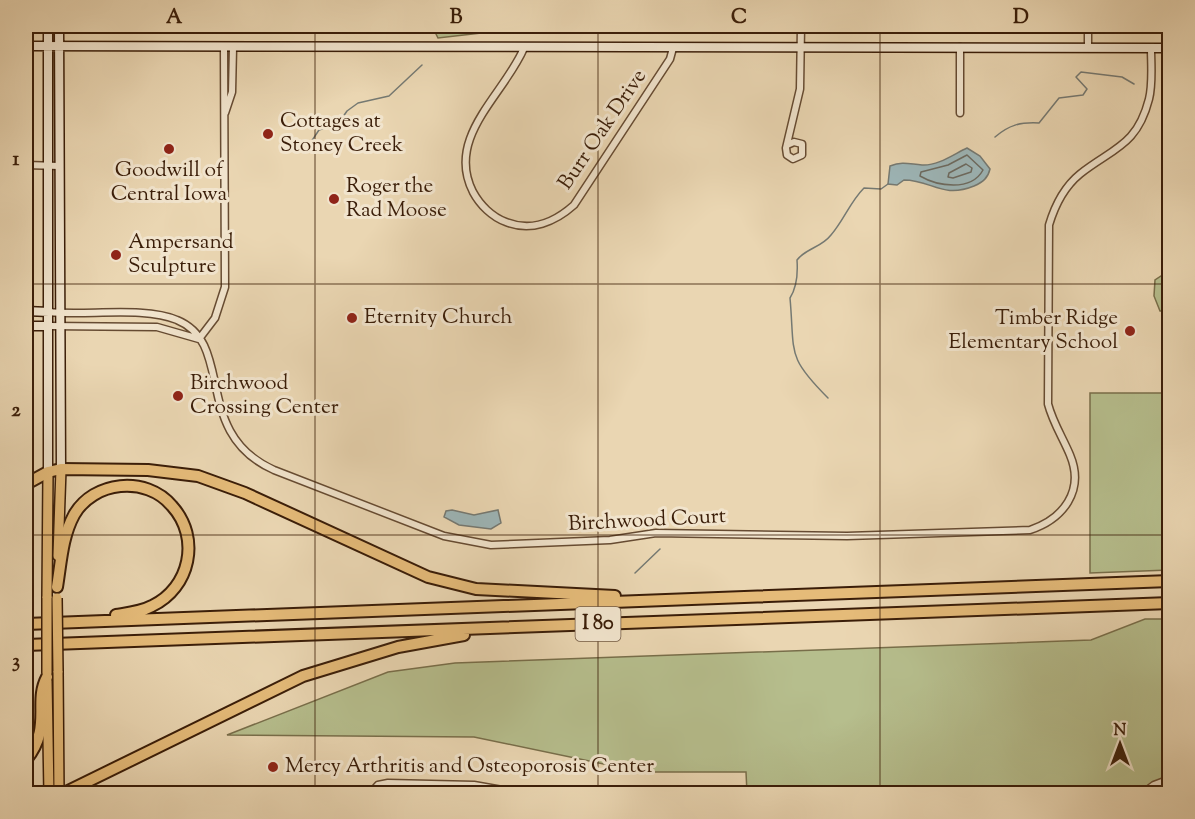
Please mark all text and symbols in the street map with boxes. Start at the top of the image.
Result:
text: A [166,4,183,33]
text: B [450,4,463,33]
text: C [731,4,747,33]
text: D [1013,4,1029,33]
street label: Burr Oak Drive [552,64,654,196]
place label: Cottages at Stoney Creek [280,107,404,161]
marker: Cottages at Stoney Creek [261,127,275,141]
marker: Goodwill of Central Iowa [162,142,176,156]
text: 1 [13,146,20,175]
place label: Goodwill of Central Iowa [111,156,228,210]
place label: Roger the Rad Moose [346,172,447,226]
marker: Roger the Rad Moose [327,192,341,206]
place label: Ampersand Sculpture [128,228,234,282]
marker: Ampersand Sculpture [109,248,123,262]
place label: Eternity Church [364,303,513,333]
place label: Timber Ridge Elementary School [949,304,1118,358]
marker: Eternity Church [345,311,359,325]
marker: Timber Ridge Elementary School [1123,324,1137,338]
place label: Birchwood Crossing Center [190,369,339,423]
marker: Birchwood Crossing Center [171,389,185,403]
text: 2 [11,397,21,426]
street label: Birchwood Court [567,502,727,540]
road number: I 80 [576,607,620,641]
text: 3 [12,648,20,677]
north arrow [1090,714,1150,774]
text: N [1114,720,1127,743]
place label: Mercy Arthritis and Osteoporosis Center [285,752,654,782]
marker: Mercy Arthritis and Osteoporosis Center [266,760,280,774]

